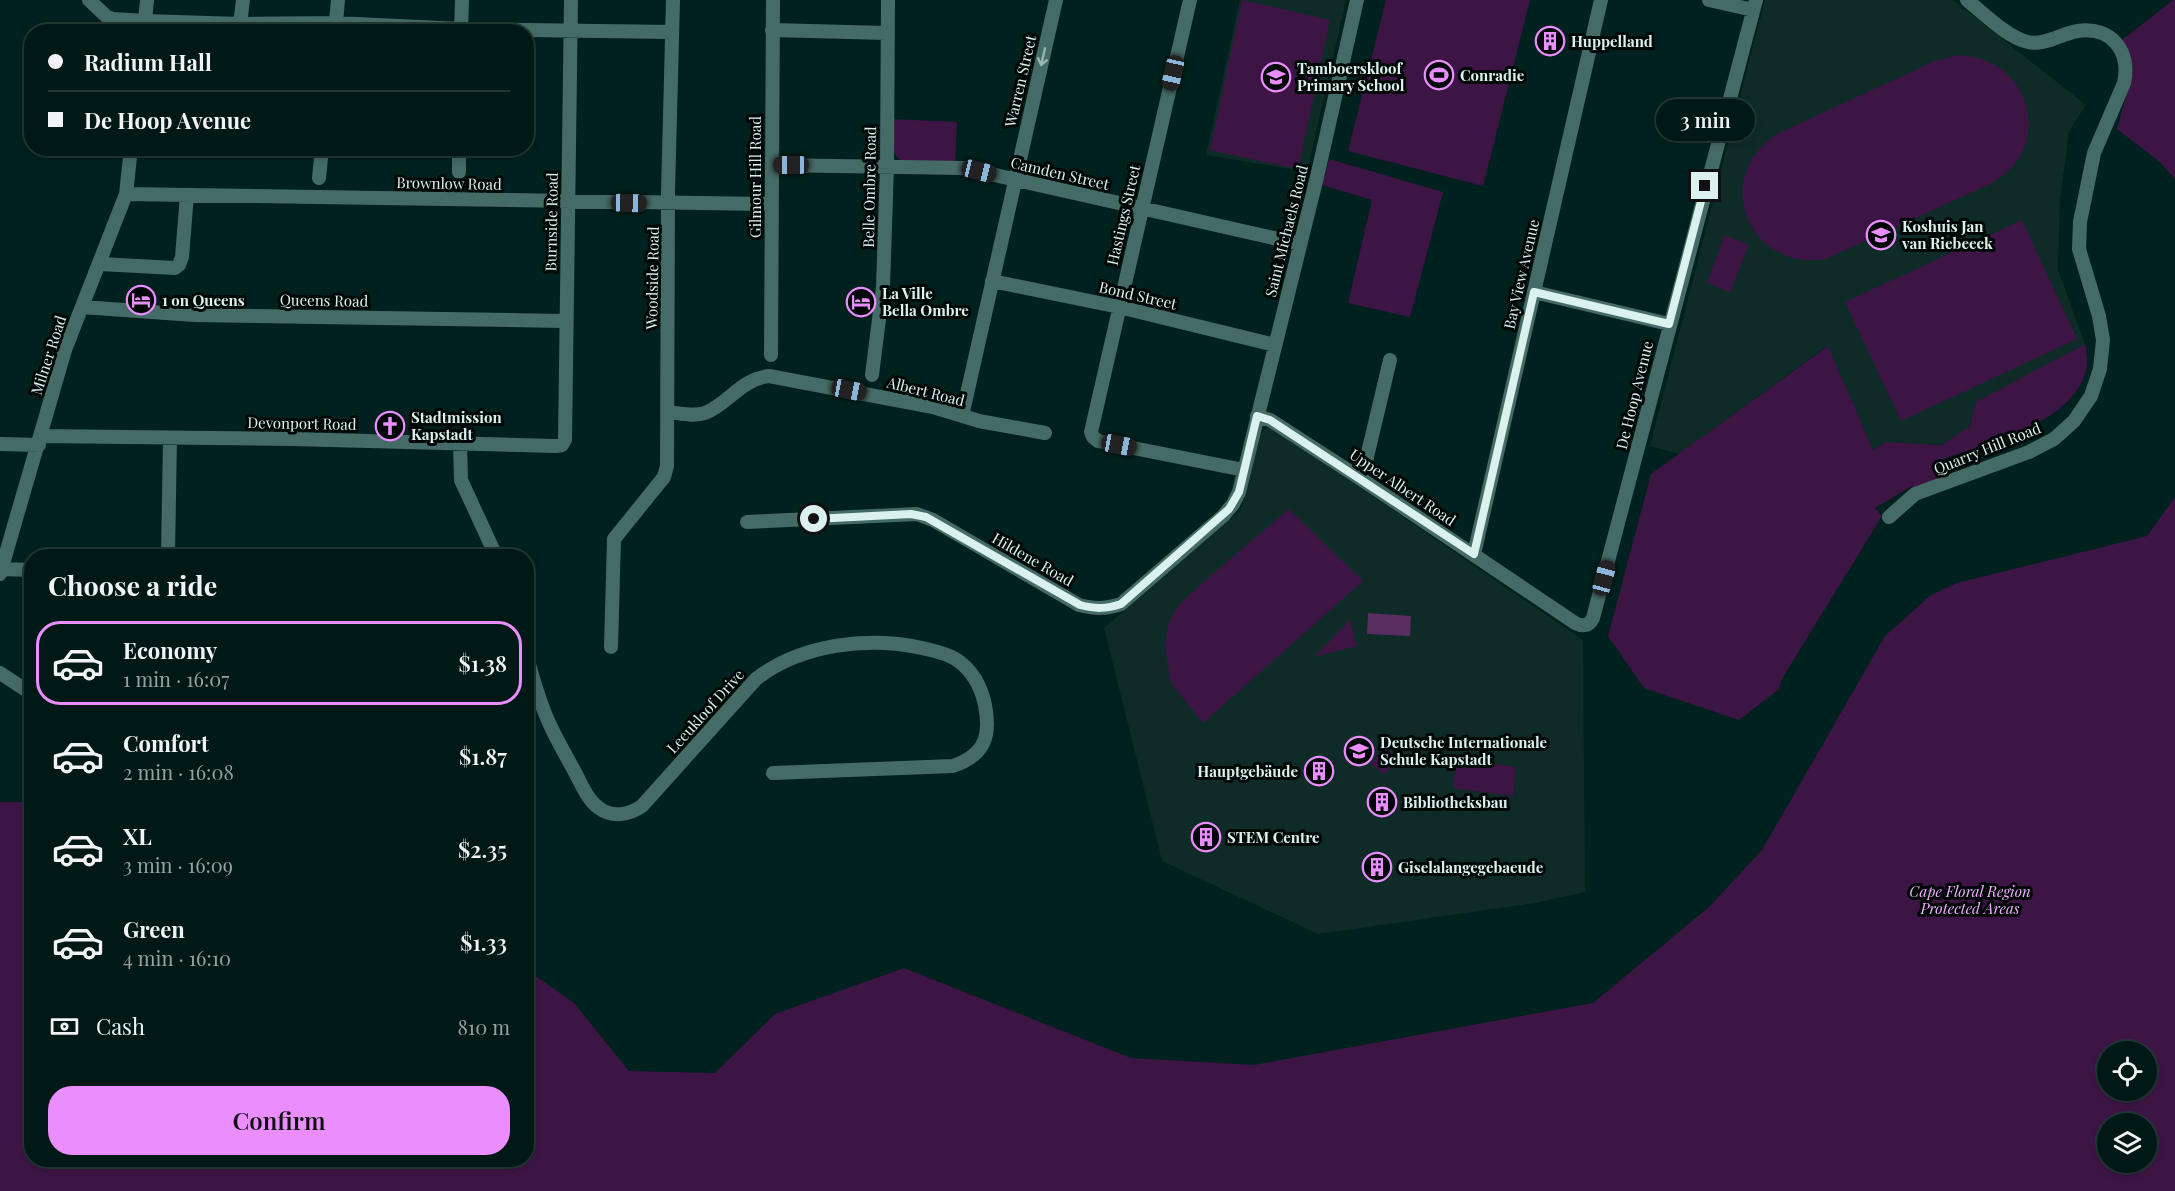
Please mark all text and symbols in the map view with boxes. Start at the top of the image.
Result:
building icon: Huppelland [1534,25,1566,57]
place label: Huppelland [1571,31,1653,51]
street label: Warren Street [999,32,1040,130]
text: Radium Hall [84,47,212,77]
one-way arrow [1036,47,1048,66]
car [1160,53,1186,93]
place label: Tamboerskloof Primary School [1297,58,1405,95]
sports icon: Conradie [1423,59,1455,91]
school or university icon: Tamboerskloof Primary School [1260,61,1292,93]
place label: Conradie [1460,65,1525,85]
callout: 3 min [1656,99,1754,141]
text: De Hoop Avenue [84,105,251,135]
text: 3 min [1680,106,1731,133]
street label: Gilmour Hill Road [745,116,765,238]
street label: Belle Ombre Road [858,126,880,248]
street label: Camden Street [1009,152,1112,194]
car [773,156,809,174]
car [959,158,999,184]
street label: Hastings Street [1102,162,1144,267]
street label: Saint Michaels Road [1260,163,1312,299]
street label: Brownlow Road [396,172,502,194]
street label: Burnside Road [540,172,562,272]
route end [1691,172,1718,199]
car [611,194,647,212]
place label: Koshuis Jan van Riebeeck [1901,216,1993,253]
street label: Bay View Avenue [1499,217,1543,331]
school or university icon: Koshuis Jan van Riebeeck [1865,219,1897,251]
street label: Woodside Road [641,226,663,331]
street label: Bond Street [1097,276,1180,314]
place label: La Ville Bella Ombre [882,283,969,320]
hotel icon: 1 on Queens [125,284,157,316]
hotel icon: La Ville Bella Ombre [845,286,877,318]
street label: Queens Road [280,289,369,311]
place label: 1 on Queens [162,290,245,310]
street label: Milner Road [26,312,70,397]
street label: De Hoop Avenue [1611,339,1657,451]
street label: Albert Road [884,371,967,410]
car [830,378,868,402]
place label: Stadtmission Kapstadt [411,407,502,444]
church icon: Stadtmission Kapstadt [374,410,406,442]
street label: Devonport Road [247,412,357,434]
street label: Quarry Hill Road [1931,417,2044,479]
car [1100,433,1138,457]
street label: Upper Albert Road [1346,444,1460,530]
route start [800,505,827,532]
street label: Hildene Road [989,528,1077,590]
car [1591,558,1617,598]
text: Choose a ride [48,567,217,603]
text: Economy [123,635,217,665]
icon: car [51,636,105,690]
text: $1.38 [459,648,507,678]
text: 1 min · 16:07 [123,665,229,692]
street label: Leeukloof Drive [662,665,748,757]
text: Comfort [123,728,209,758]
icon: car [51,729,105,783]
place label: Deutsche Internationale Schule Kapstadt [1380,732,1548,769]
school or university icon: Deutsche Internationale Schule Kapstadt [1343,735,1375,767]
text: $1.87 [459,741,507,771]
building icon: Hauptgebäude [1303,755,1335,787]
text: 2 min · 16:08 [123,758,234,785]
place label: Hauptgebäude [1197,761,1298,781]
building icon: Bibliotheksbau [1366,786,1398,818]
place label: Bibliotheksbau [1403,792,1508,812]
text: XL [123,821,152,851]
building icon: STEM Centre [1190,821,1222,853]
icon: car [51,822,105,876]
place label: STEM Centre [1227,827,1320,847]
text: $2.35 [458,834,507,864]
text: 3 min · 16:09 [123,851,233,878]
building icon: Giselalangegebaeude [1361,851,1393,883]
place label: Giselalangegebaeude [1398,857,1544,877]
park label: Cape Floral Region Protected Areas [1909,881,2031,918]
text: Green [123,914,185,944]
icon: car [51,915,105,969]
text: $1.33 [460,927,507,957]
text: 4 min · 16:10 [123,944,231,971]
icon: cash [48,1010,81,1043]
text: Cash [96,1011,145,1041]
text: 810 m [457,1013,510,1040]
map controls [2097,1041,2157,1173]
button: locate [2097,1041,2157,1101]
button: Confirm [48,1086,510,1155]
button: layers [2097,1113,2157,1173]

